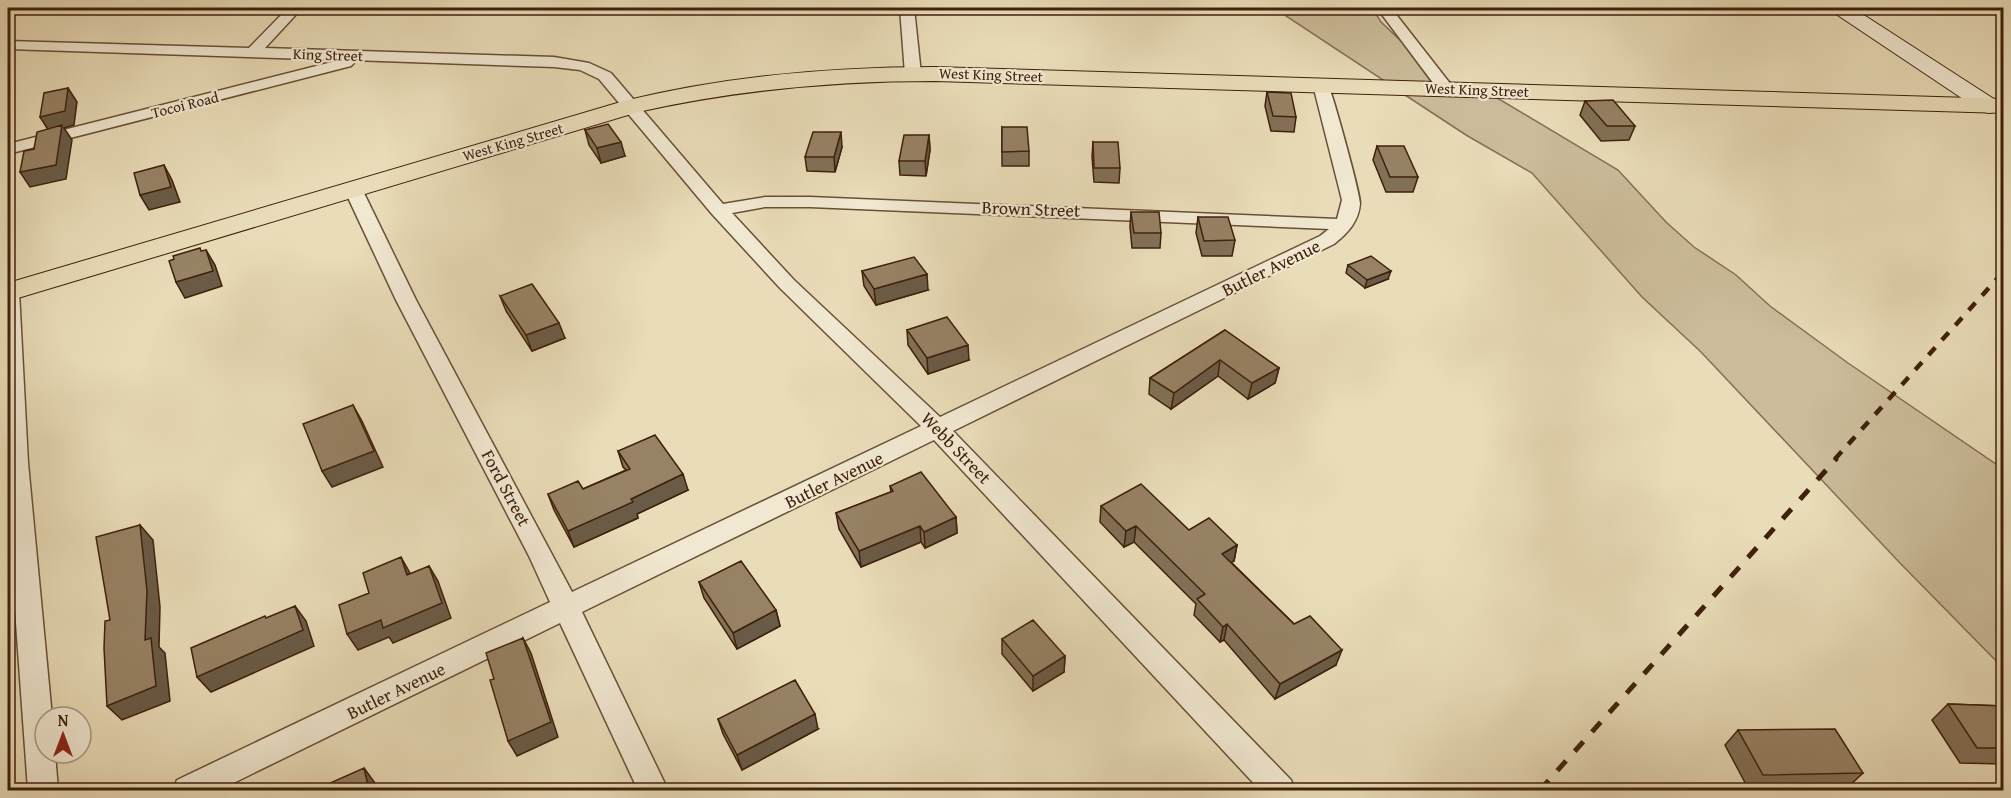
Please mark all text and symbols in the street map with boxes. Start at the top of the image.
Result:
street label: King Street [293,43,364,66]
street label: West King Street [939,62,1044,87]
street label: West King Street [1425,77,1530,102]
street label: Tocoi Road [149,86,221,123]
street label: West King Street [460,117,566,166]
street label: Brown Street [981,193,1081,224]
street label: Butler Avenue [1217,232,1325,303]
street label: Webb Street [915,405,998,490]
street label: Butler Avenue [780,444,888,515]
street label: Ford Street [475,445,538,532]
street label: Butler Avenue [342,655,450,726]
north arrow [33,705,93,765]
text: N [58,708,69,732]

